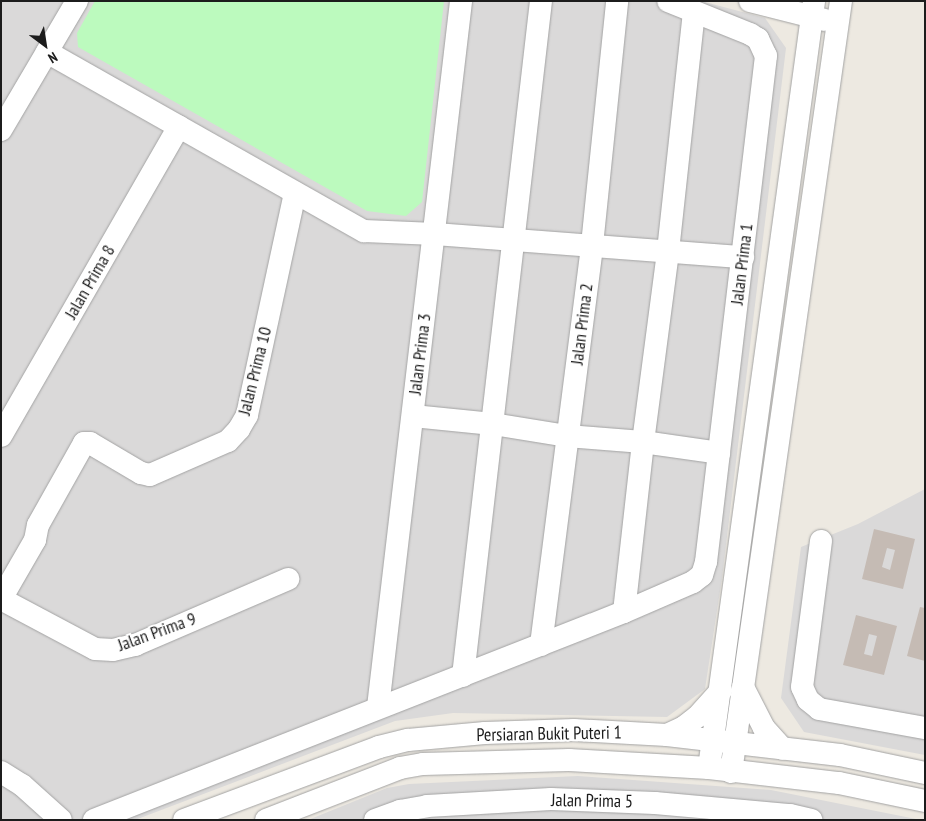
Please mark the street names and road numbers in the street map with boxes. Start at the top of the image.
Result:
street label: Jalan Prima 1 [726,222,758,306]
street label: Jalan Prima 8 [60,241,120,323]
street label: Jalan Prima 2 [566,282,598,366]
street label: Jalan Prima 3 [404,312,436,396]
street label: Jalan Prima 10 [234,325,276,417]
street label: Jalan Prima 9 [115,608,199,656]
street label: Persiaran Bukit Puteri 1 [476,722,622,746]
street label: Jalan Prima 5 [551,789,633,813]

